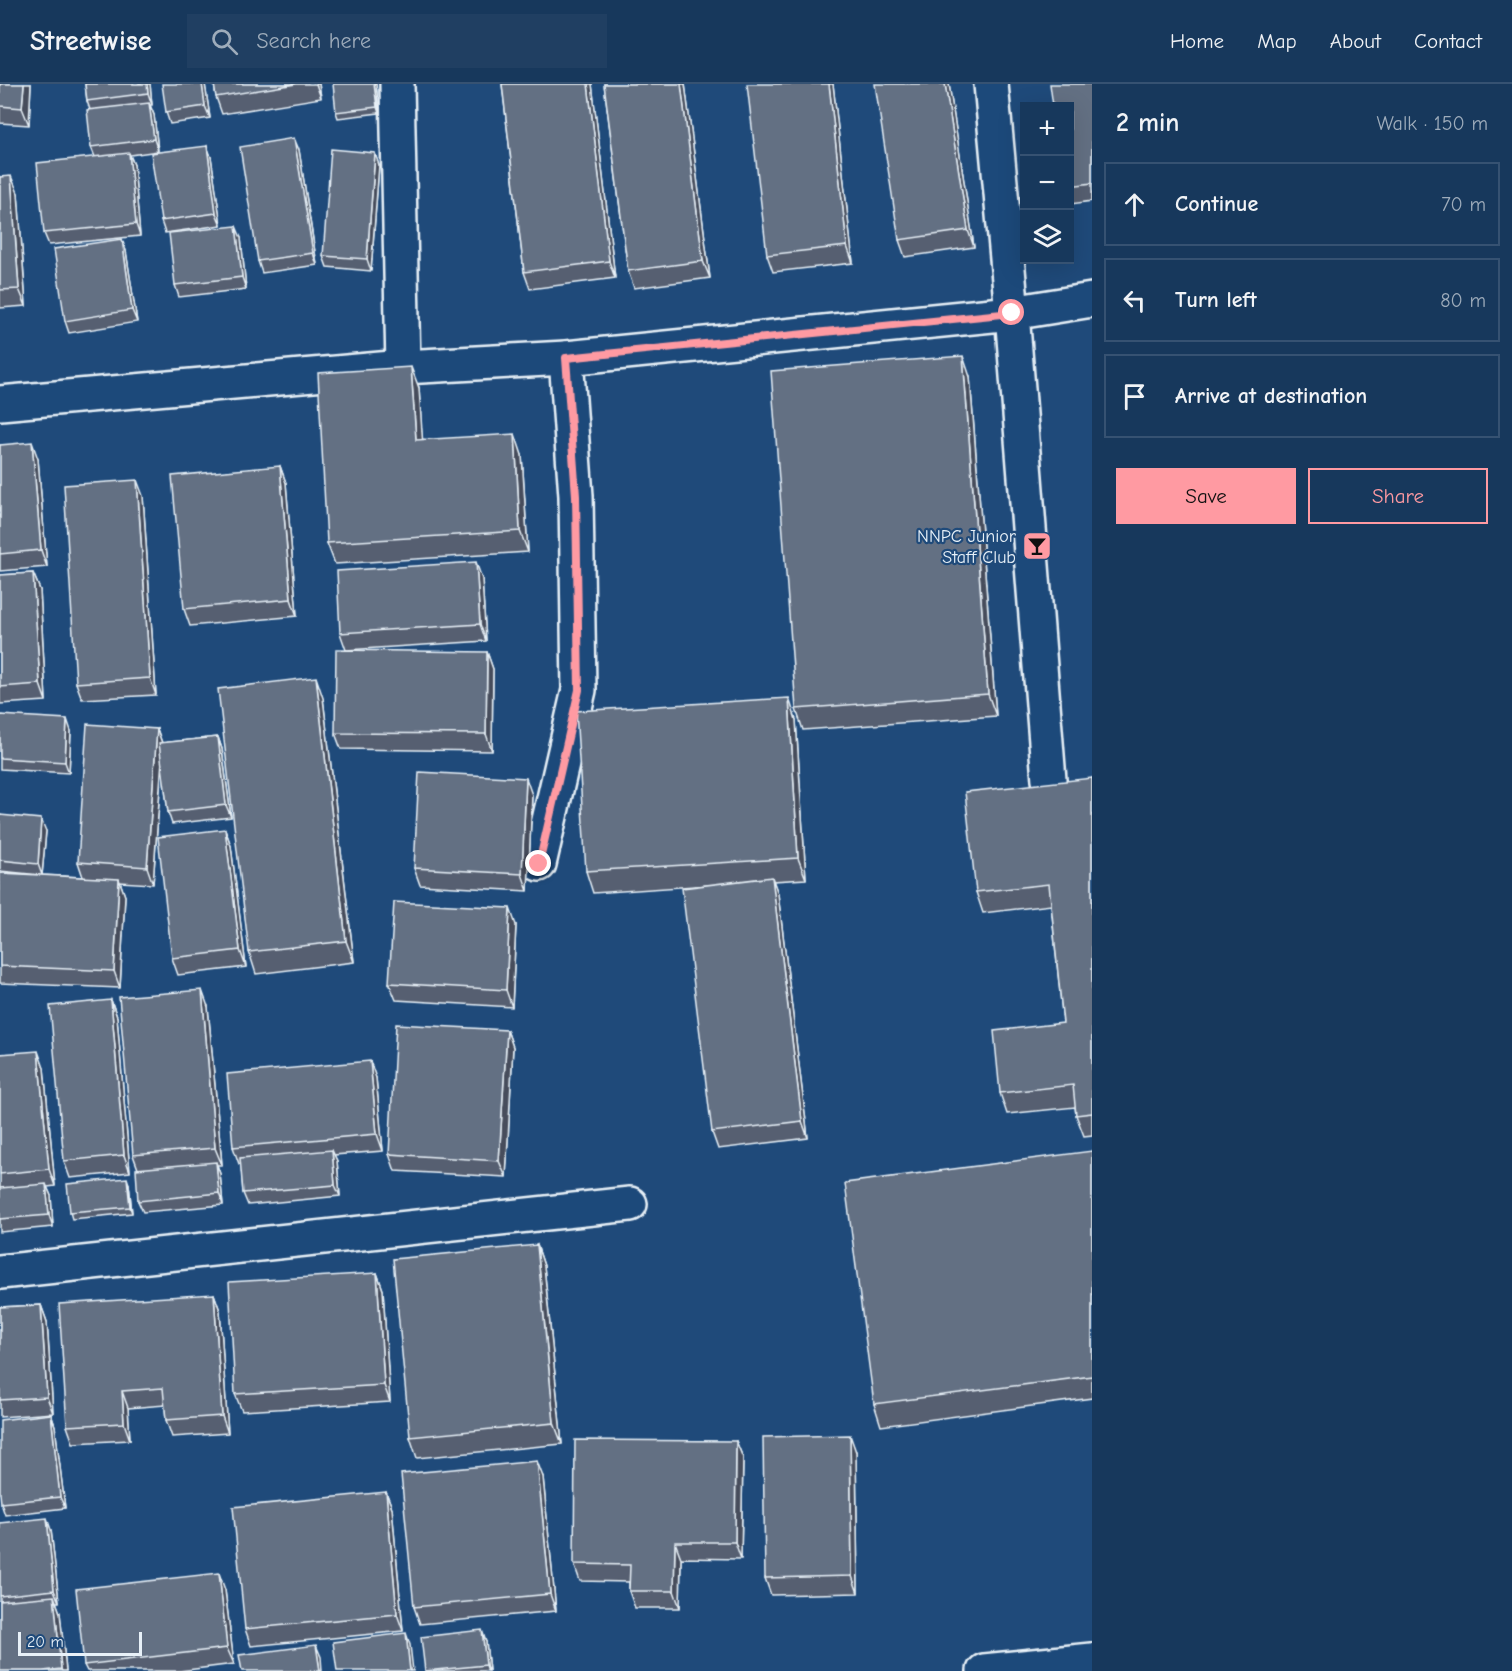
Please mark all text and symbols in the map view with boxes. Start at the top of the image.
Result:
search box [187,14,607,68]
text: Streetwise [30,25,151,57]
icon: search [208,25,241,58]
text: Search here [256,28,371,54]
text: Home [1170,29,1224,53]
text: Map [1257,29,1297,53]
text: About [1330,29,1381,53]
text: Contact [1414,29,1482,53]
map controls [1020,102,1074,264]
button: + [1020,102,1074,156]
text: 2 min [1116,108,1179,138]
text: Walk · 150 m [1377,112,1488,135]
button: − [1020,156,1074,210]
icon: ahead [1118,188,1151,221]
text: Continue [1175,191,1258,217]
text: 70 m [1441,193,1486,216]
button: layers [1020,210,1074,264]
icon: left [1118,284,1151,317]
text: Turn left [1175,287,1257,313]
text: 80 m [1440,289,1486,312]
route start [998,299,1024,325]
icon: arrive [1118,380,1151,413]
text: Arrive at destination [1175,383,1367,409]
button: Save [1116,468,1296,524]
button: Share [1308,468,1488,524]
place label: NNPC Junior Staff Club [917,526,1017,568]
bar icon: NNPC Junior Staff Club [1021,530,1053,562]
route end [525,850,551,876]
scale bar [18,1629,142,1656]
text: 20 m [27,1633,64,1651]

